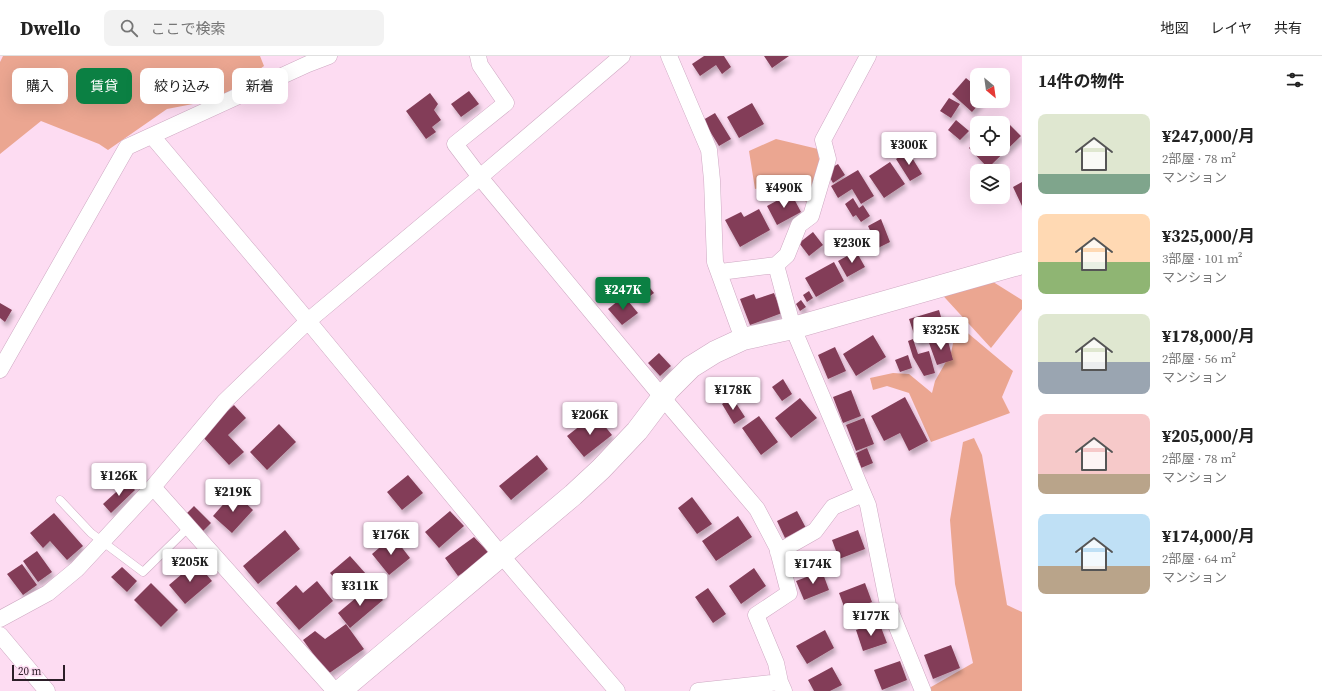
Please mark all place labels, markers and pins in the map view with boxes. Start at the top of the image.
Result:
pin: ¥300K [881,132,937,166]
pin: ¥490K [756,175,812,209]
pin: ¥230K [824,230,880,264]
pin: ¥247K [595,277,651,311]
pin: ¥325K [913,317,969,351]
pin: ¥178K [705,377,761,411]
pin: ¥206K [562,402,618,436]
pin: ¥126K [91,463,147,497]
pin: ¥219K [205,479,261,513]
pin: ¥176K [363,522,419,556]
pin: ¥205K [162,549,218,583]
pin: ¥174K [785,551,841,585]
pin: ¥311K [332,573,388,607]
pin: ¥177K [843,603,899,637]

